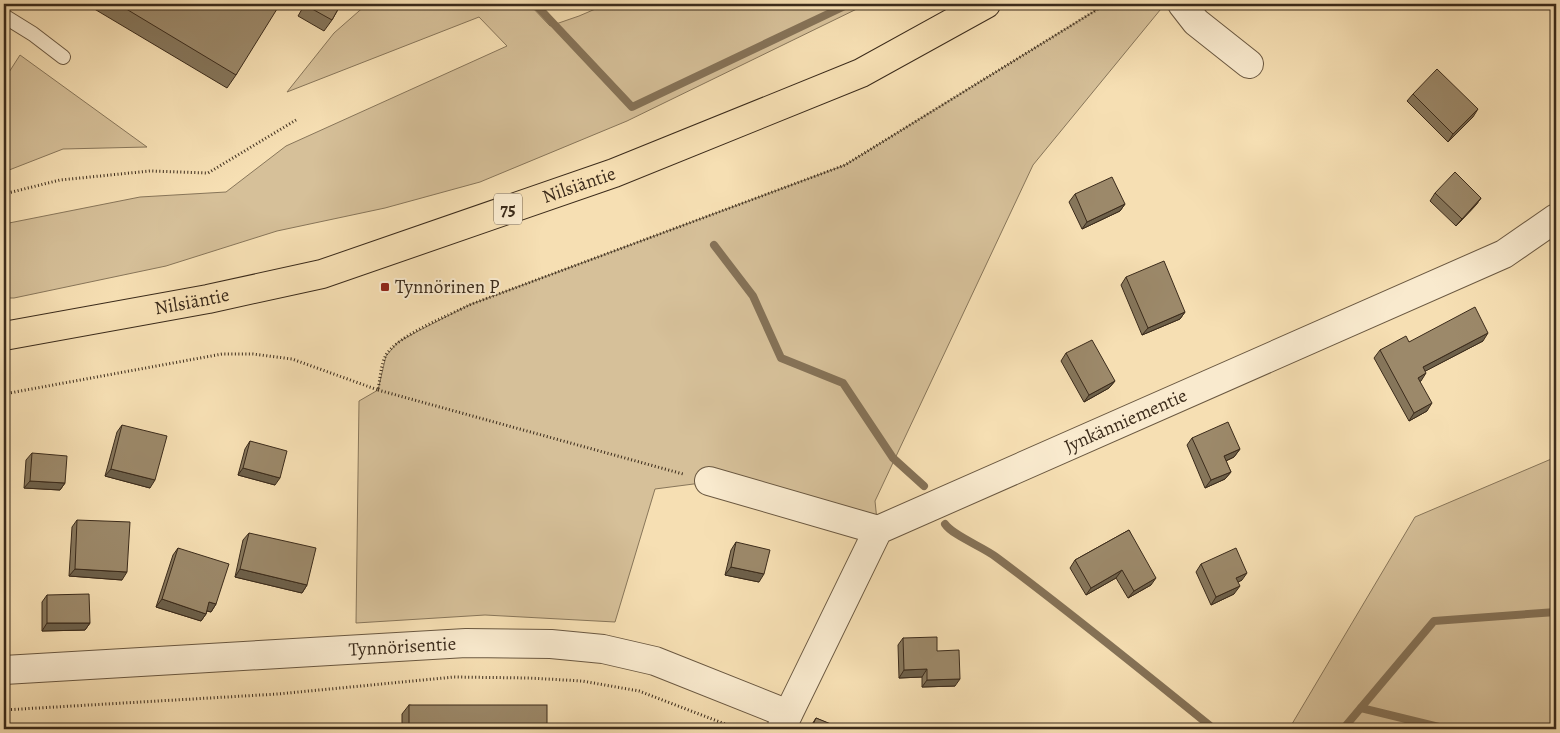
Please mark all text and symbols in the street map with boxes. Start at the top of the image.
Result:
street label: Nilsiäntie [539,160,619,210]
road number: 75 [494,193,522,224]
place label: Tynnörinen P [395,274,500,300]
marker: Tynnörinen P [379,281,391,293]
street label: Nilsiäntie [152,282,232,321]
street label: Jynkänniementie [1060,382,1191,459]
street label: Tynnörisentie [348,631,457,663]

